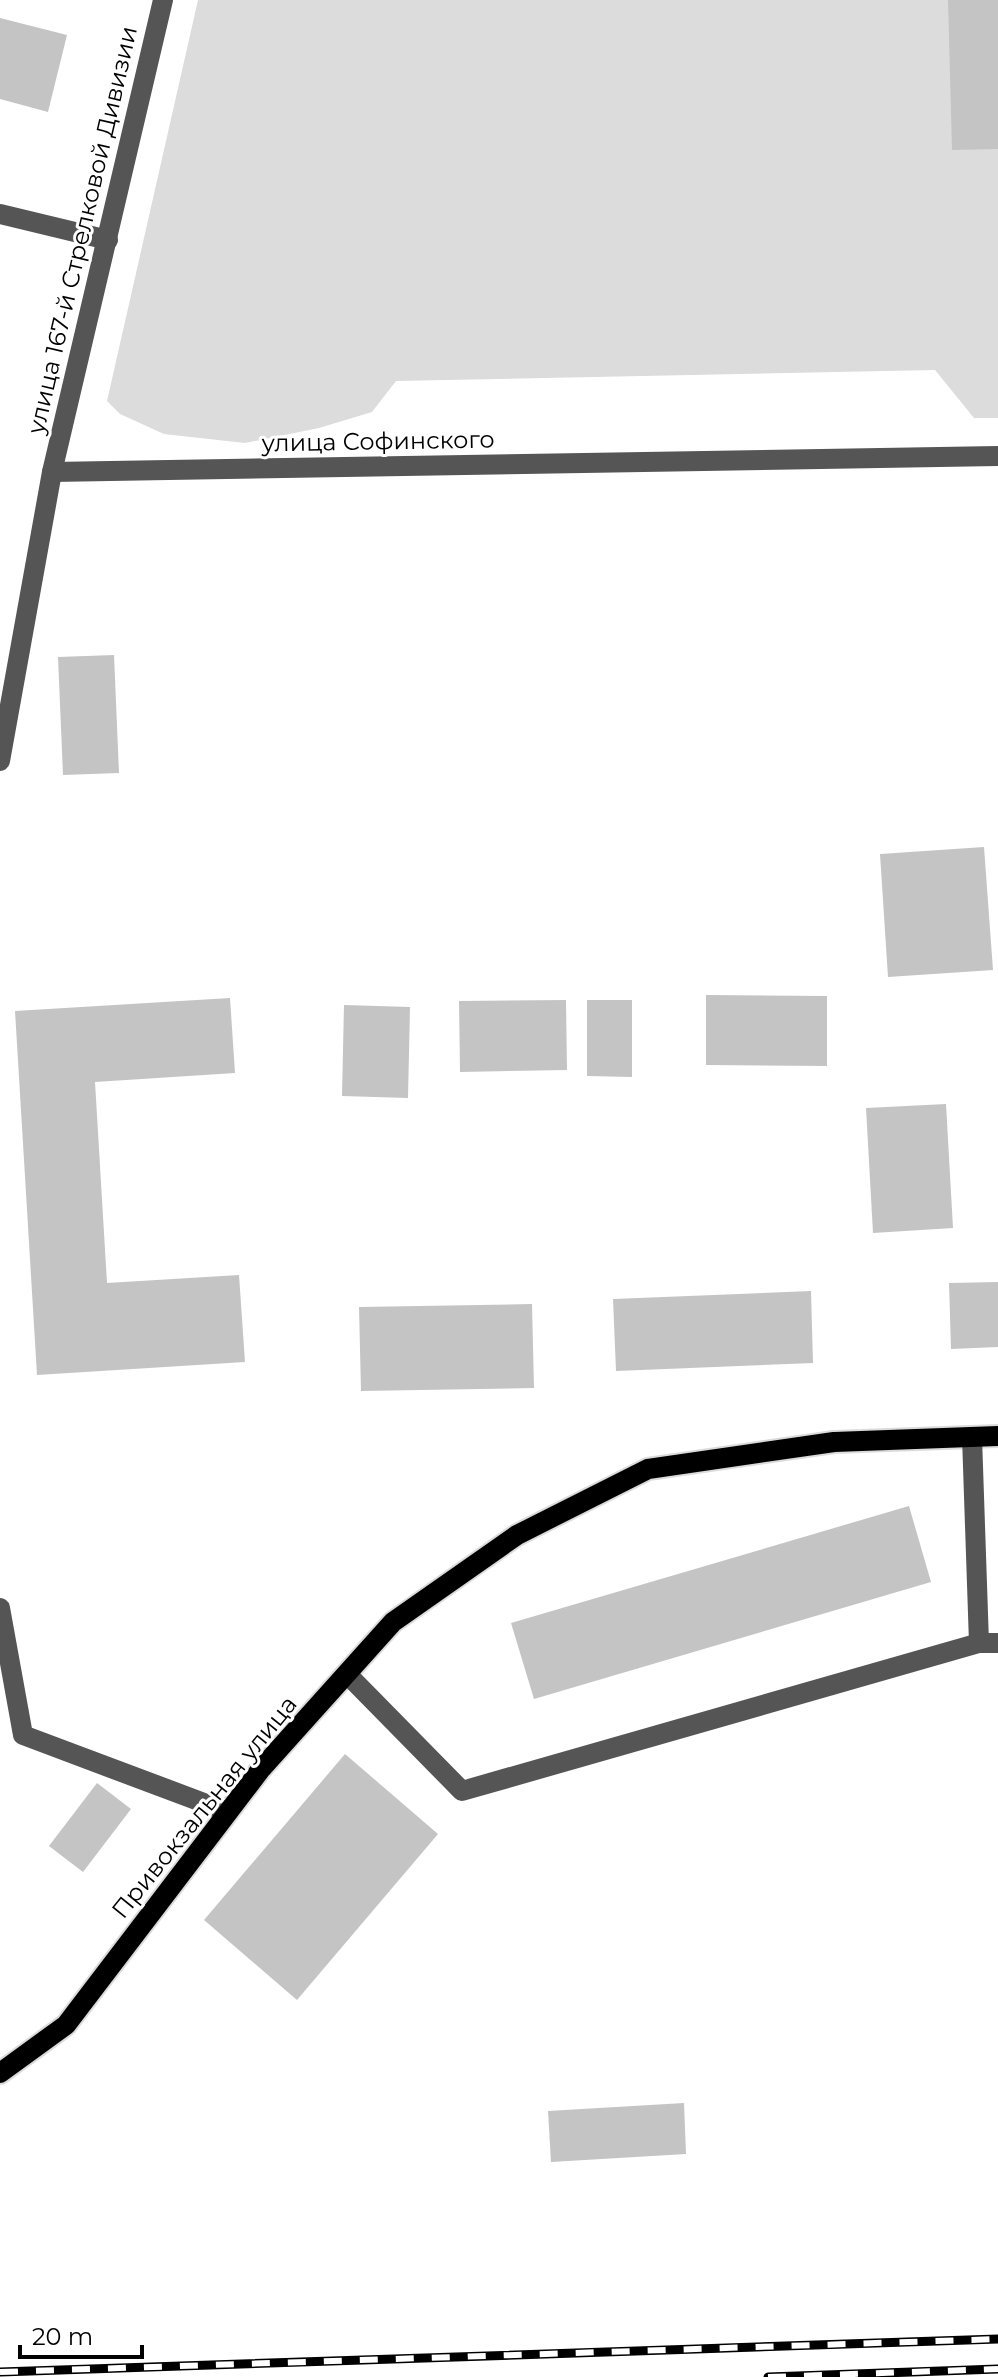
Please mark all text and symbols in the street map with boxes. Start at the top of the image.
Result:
street label: улица 167-й Стрелковой Дивизии [21,23,143,438]
street label: улица Софинского [260,424,495,458]
street label: Привокзальная улица [105,1690,303,1924]
scale bar [20,2309,142,2359]
text: 20 m [32,2322,93,2351]

